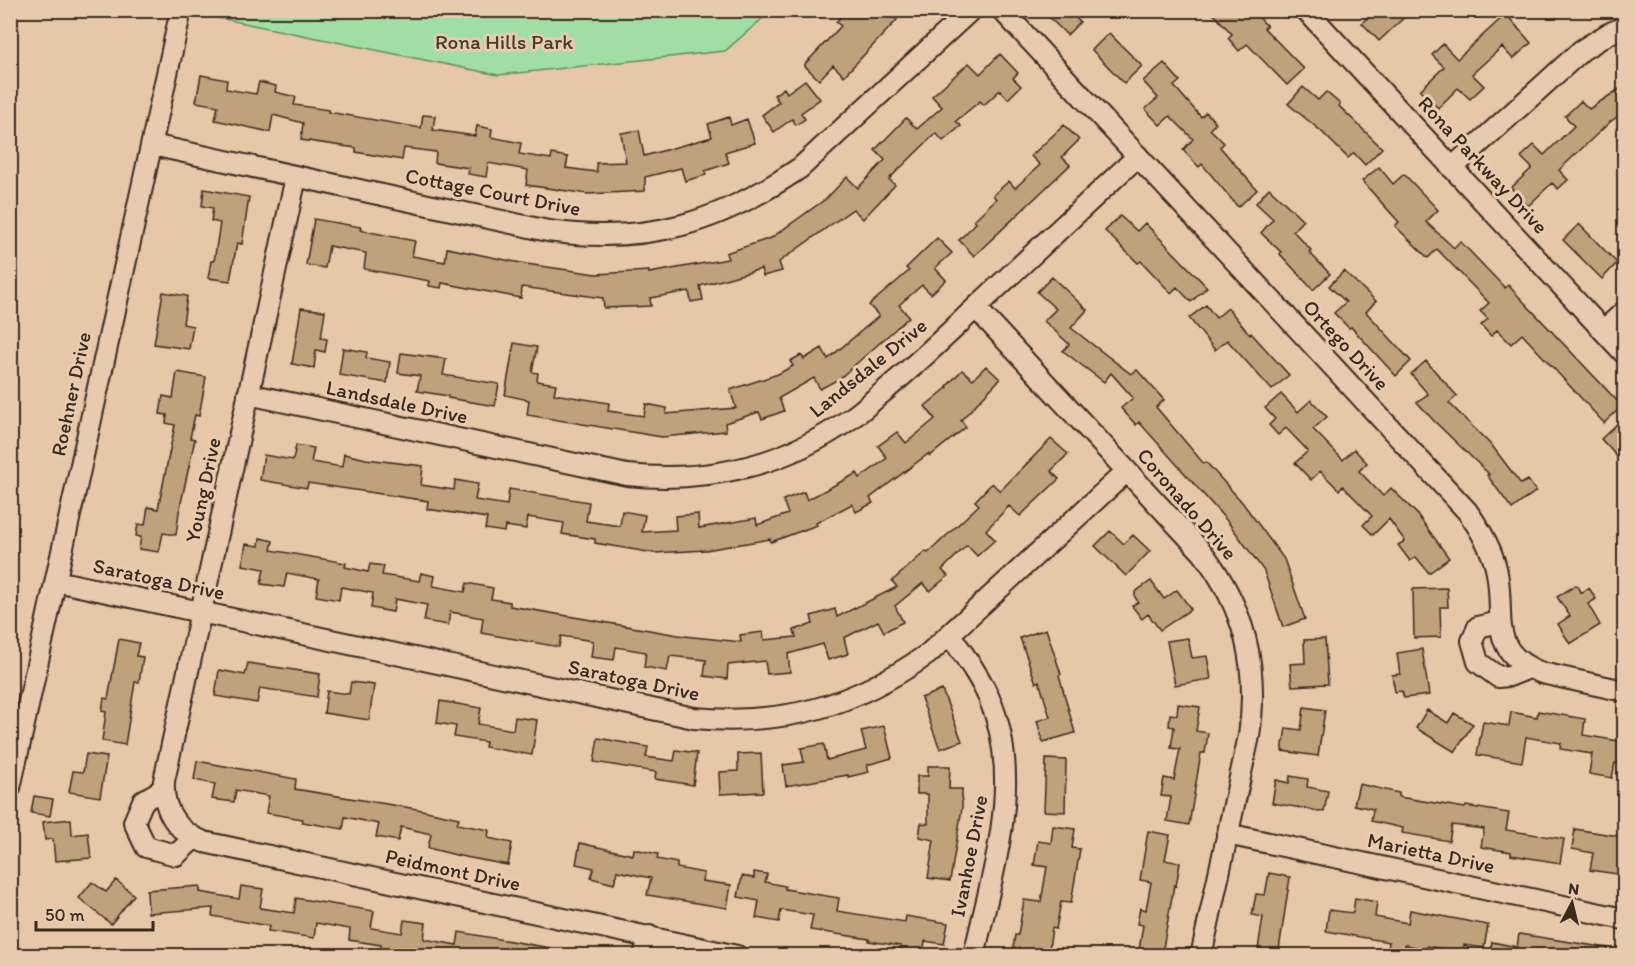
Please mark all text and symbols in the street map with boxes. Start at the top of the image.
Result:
park label: Rona Hills Park [435,29,573,54]
street label: Rona Parkway Drive [1413,91,1554,239]
street label: Cottage Court Drive [403,162,583,221]
street label: Ortego Drive [1298,294,1395,395]
street label: Landsdale Drive [804,313,932,423]
street label: Roehner Drive [45,330,96,458]
street label: Landsdale Drive [324,374,470,429]
street label: Young Drive [179,435,226,545]
street label: Coronado Drive [1132,443,1243,565]
street label: Saratoga Drive [91,552,227,605]
street label: Saratoga Drive [566,653,702,706]
street label: Ivanhoe Drive [944,793,993,919]
street label: Marietta Drive [1365,827,1497,878]
street label: Peidmont Drive [383,843,523,896]
north arrow [1542,873,1602,933]
text: N [1567,879,1580,899]
scale bar [36,894,153,932]
text: 50 m [45,904,85,926]

